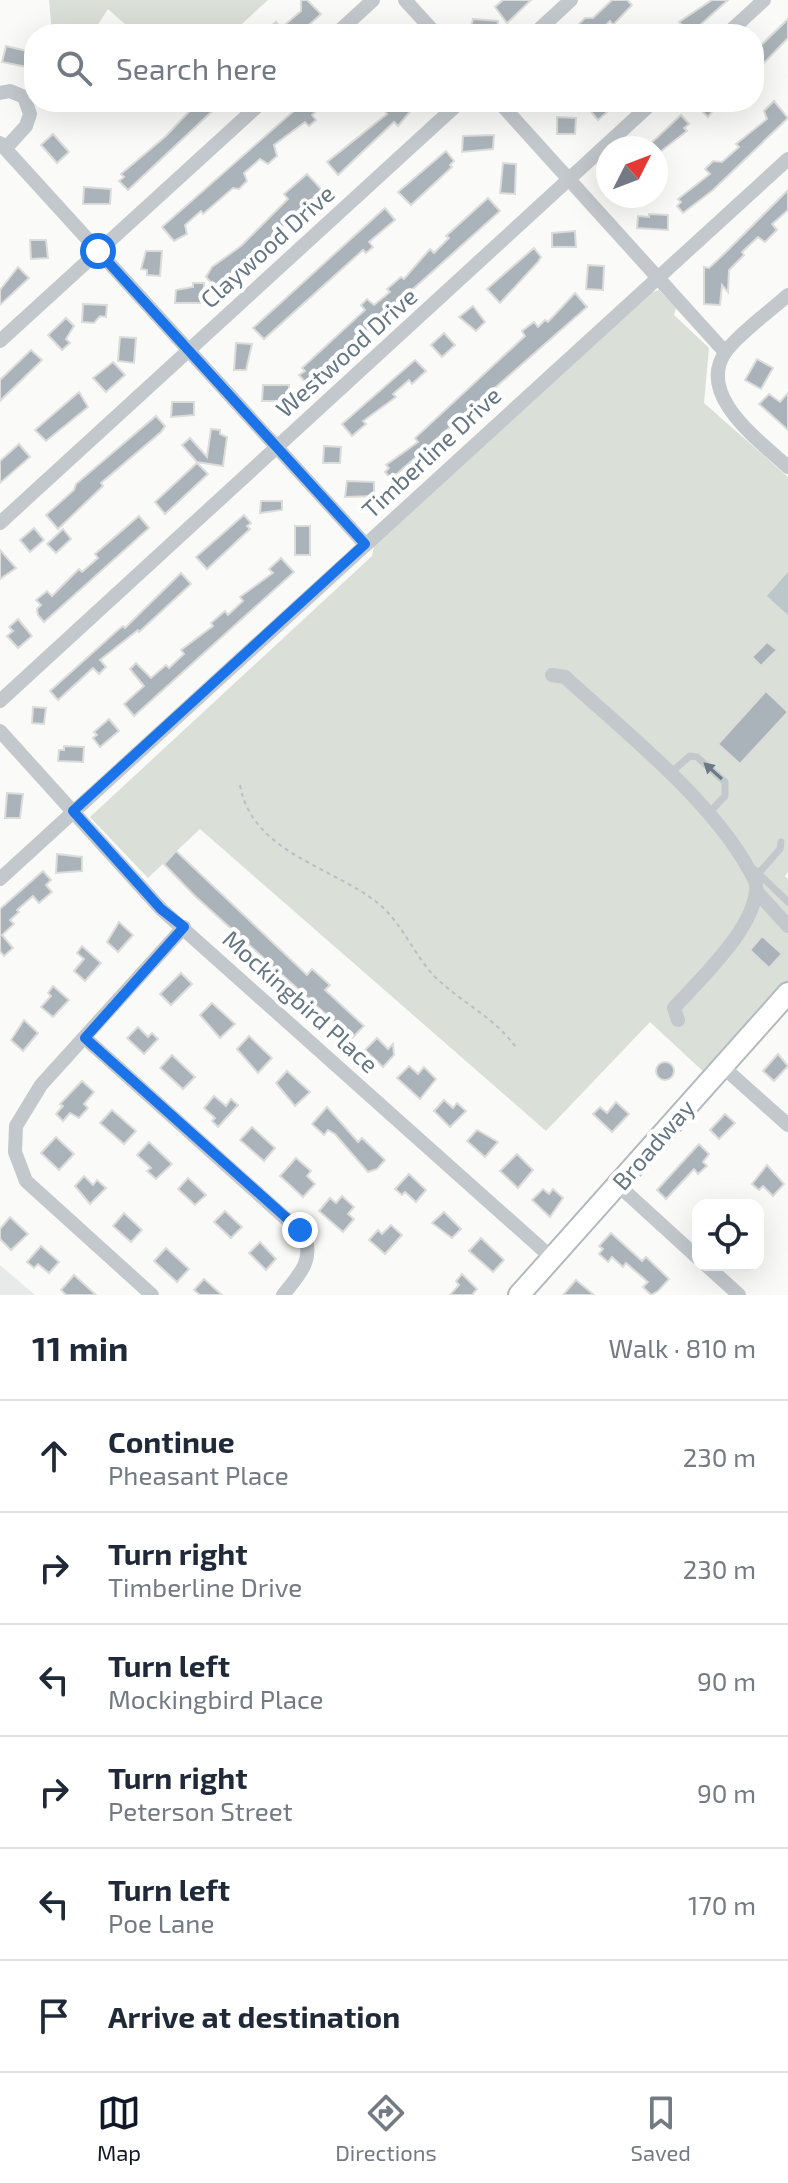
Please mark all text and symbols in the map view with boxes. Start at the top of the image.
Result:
search box [24,24,764,112]
icon: search [52,46,96,90]
text: Search here [116,50,277,86]
north arrow [596,136,668,208]
street label: Claywood Drive [194,178,340,313]
route start [80,233,116,269]
street label: Westwood Drive [270,281,422,423]
street label: Timberline Drive [356,380,506,524]
one-way arrow [704,763,724,780]
street label: Mockingbird Place [217,924,385,1078]
street label: Broadway [606,1093,700,1195]
map controls [692,1199,764,1271]
button: locate [692,1199,764,1271]
route end [282,1212,318,1248]
text: 11 min [32,1327,129,1368]
text: Walk · 810 m [609,1332,756,1363]
text: Continue [108,1423,235,1459]
icon: ahead [32,1434,76,1478]
text: 230 m [683,1441,756,1472]
text: Pheasant Place [108,1459,289,1490]
text: Turn right [108,1535,248,1571]
icon: right [32,1546,76,1590]
text: 230 m [683,1553,756,1584]
text: Timberline Drive [108,1571,302,1602]
text: Turn left [108,1647,230,1683]
icon: left [32,1658,76,1702]
text: 90 m [697,1665,756,1696]
text: Mockingbird Place [108,1683,324,1714]
text: Turn right [108,1759,248,1795]
icon: right [32,1770,76,1814]
text: 90 m [697,1777,756,1808]
text: Peterson Street [108,1795,293,1826]
text: Turn left [108,1871,230,1907]
icon: left [32,1882,76,1926]
text: 170 m [688,1889,756,1920]
text: Poe Lane [108,1907,214,1938]
icon: arrive [32,1994,76,2038]
text: Arrive at destination [108,1998,400,2034]
tab: Map [97,2091,141,2165]
tab: Directions [335,2091,437,2165]
tab: Saved [631,2091,691,2165]

